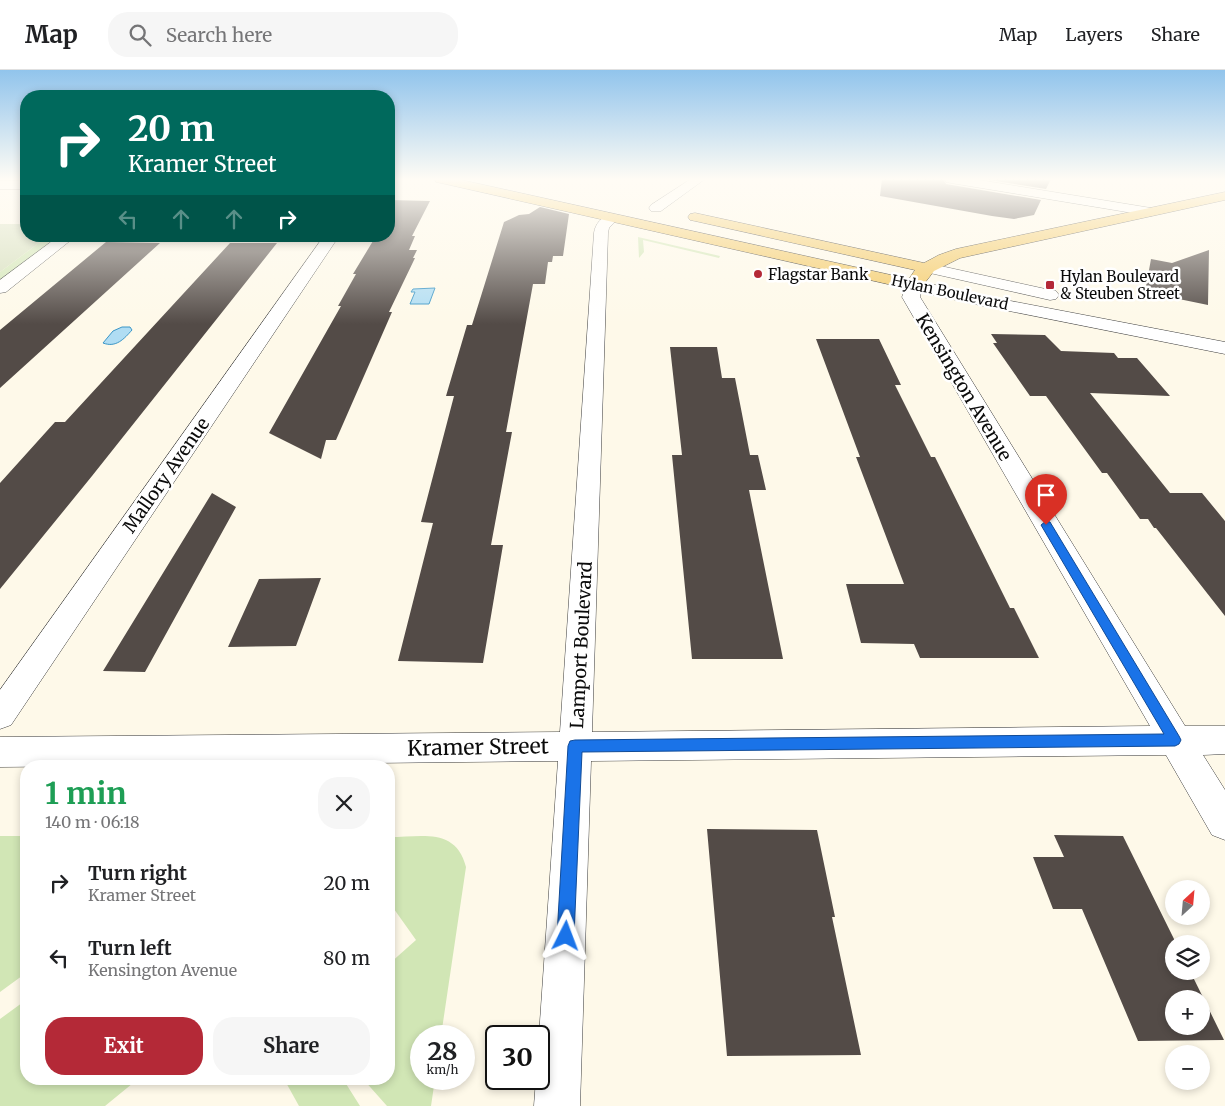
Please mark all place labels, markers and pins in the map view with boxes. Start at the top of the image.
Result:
place label: Flagstar Bank [768,265,869,284]
place label: Hylan Boulevard & Steuben Street [1060,267,1180,303]
marker: Flagstar Bank [752,268,764,280]
marker: Hylan Boulevard & Steuben Street [1044,279,1056,291]
pin [1025,474,1067,525]

